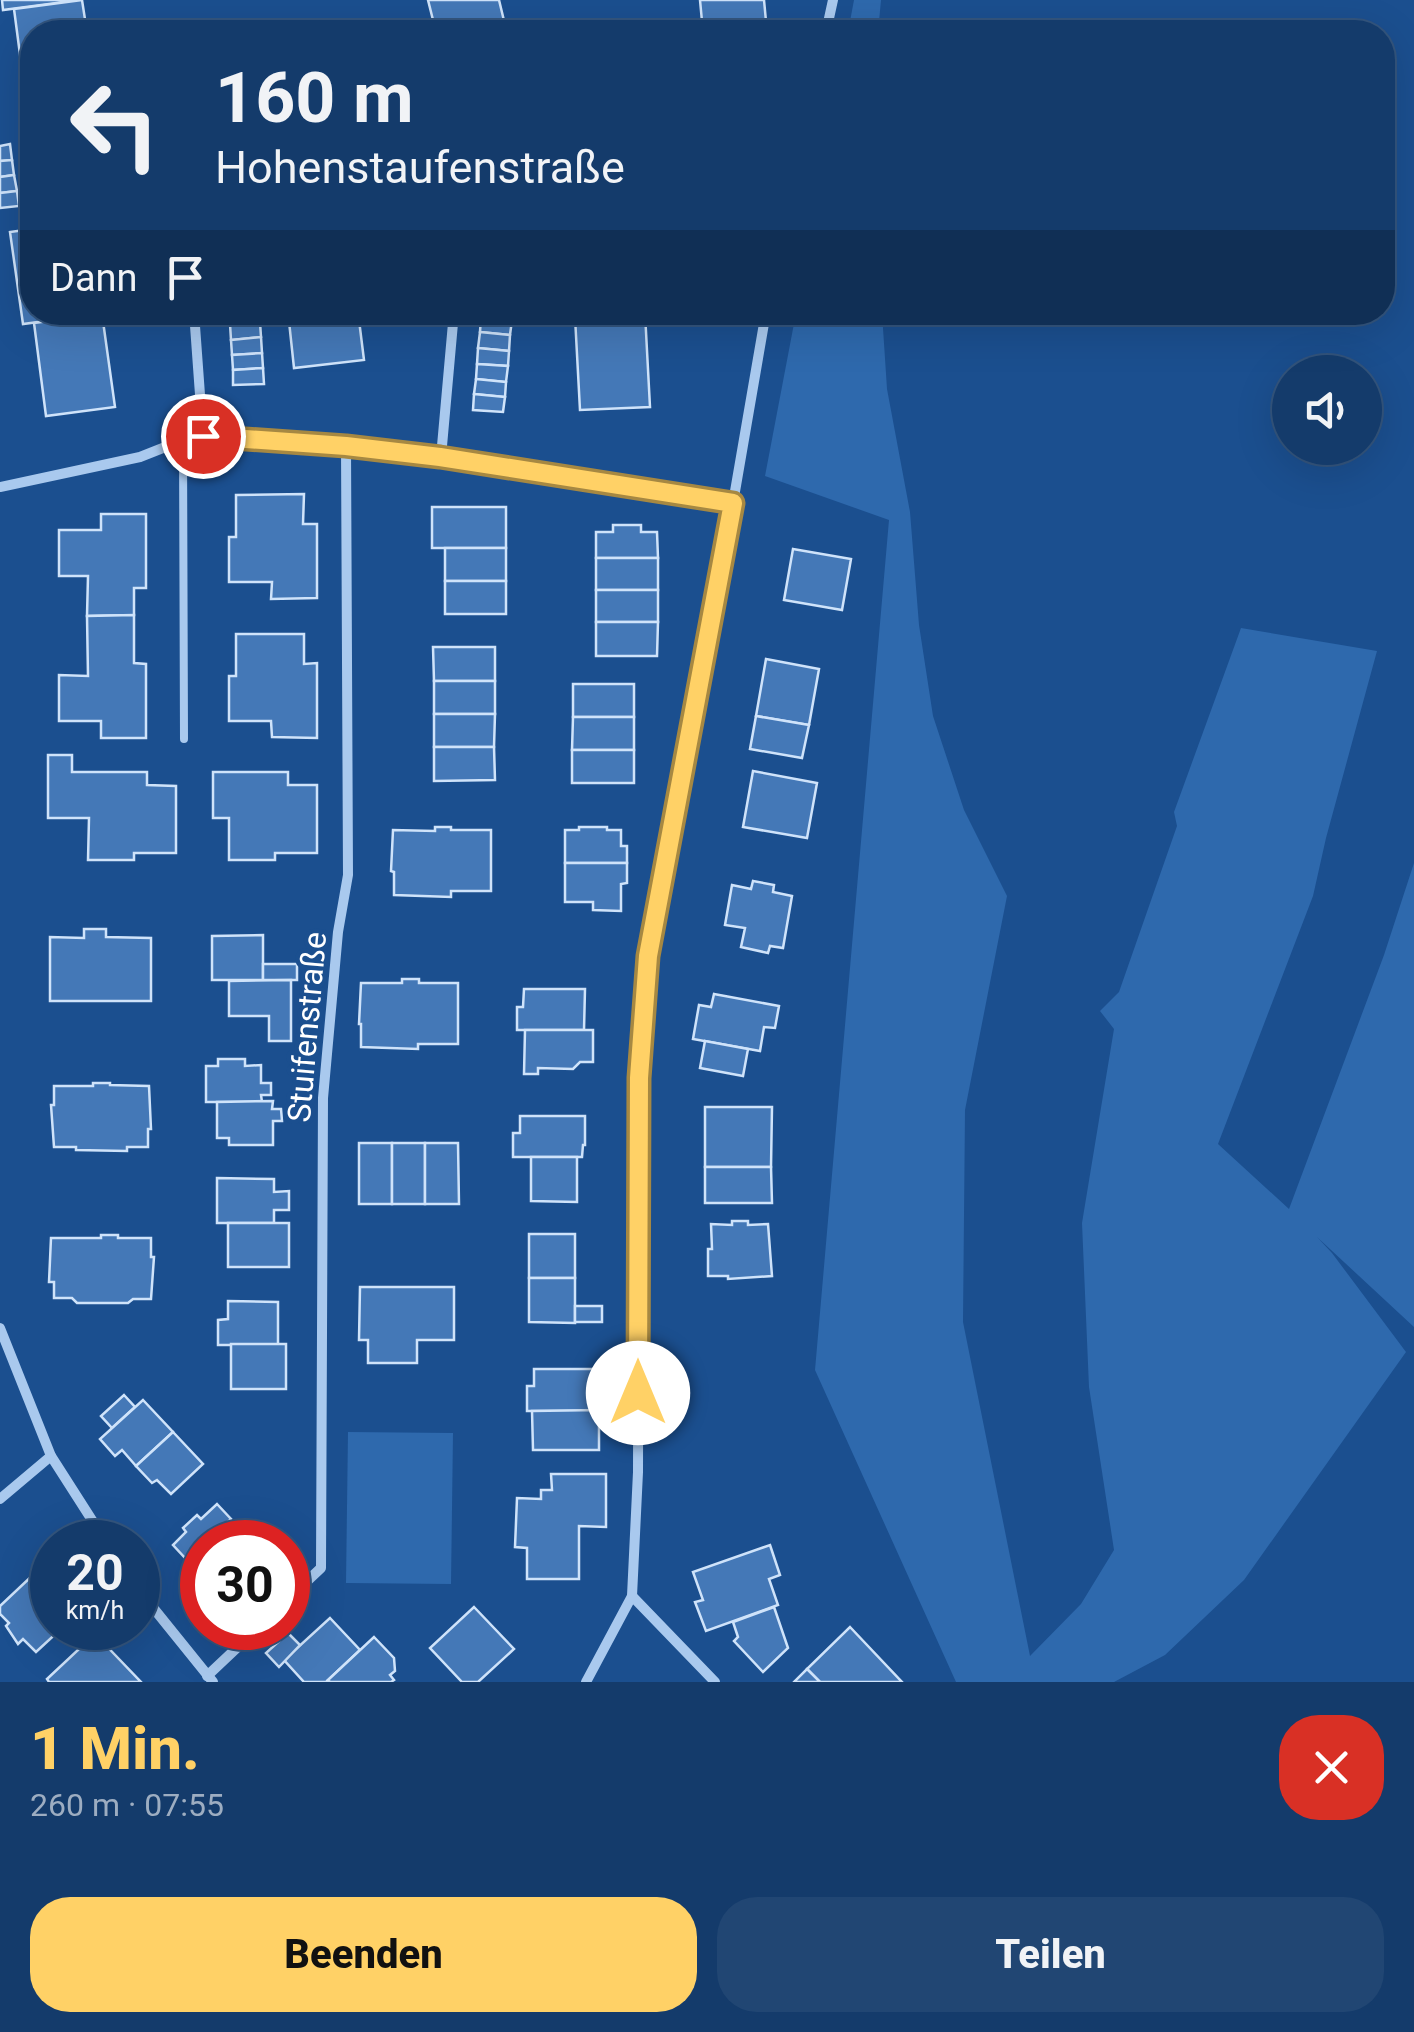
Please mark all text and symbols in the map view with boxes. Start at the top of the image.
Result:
text: 160 m [215,57,414,139]
icon: left [50,60,180,190]
text: Hohenstaufenstraße [215,141,625,194]
icon: arrive [158,250,213,305]
text: Dann [50,256,138,300]
map controls [1272,355,1382,465]
button: sound [1272,355,1382,465]
pin [161,394,246,479]
icon: arrive [176,409,231,464]
street label: Stuifenstraße [280,930,334,1124]
position arrow [586,1341,690,1445]
speed limit sign: 30 [180,1520,310,1650]
text: 20 [66,1544,124,1602]
text: km/h [66,1596,124,1625]
text: 1 Min. [30,1713,200,1784]
button: close [1279,1715,1384,1820]
text: 260 m · 07:55 [30,1786,224,1824]
button: Beenden [30,1897,697,2012]
button: Teilen [717,1897,1384,2012]

